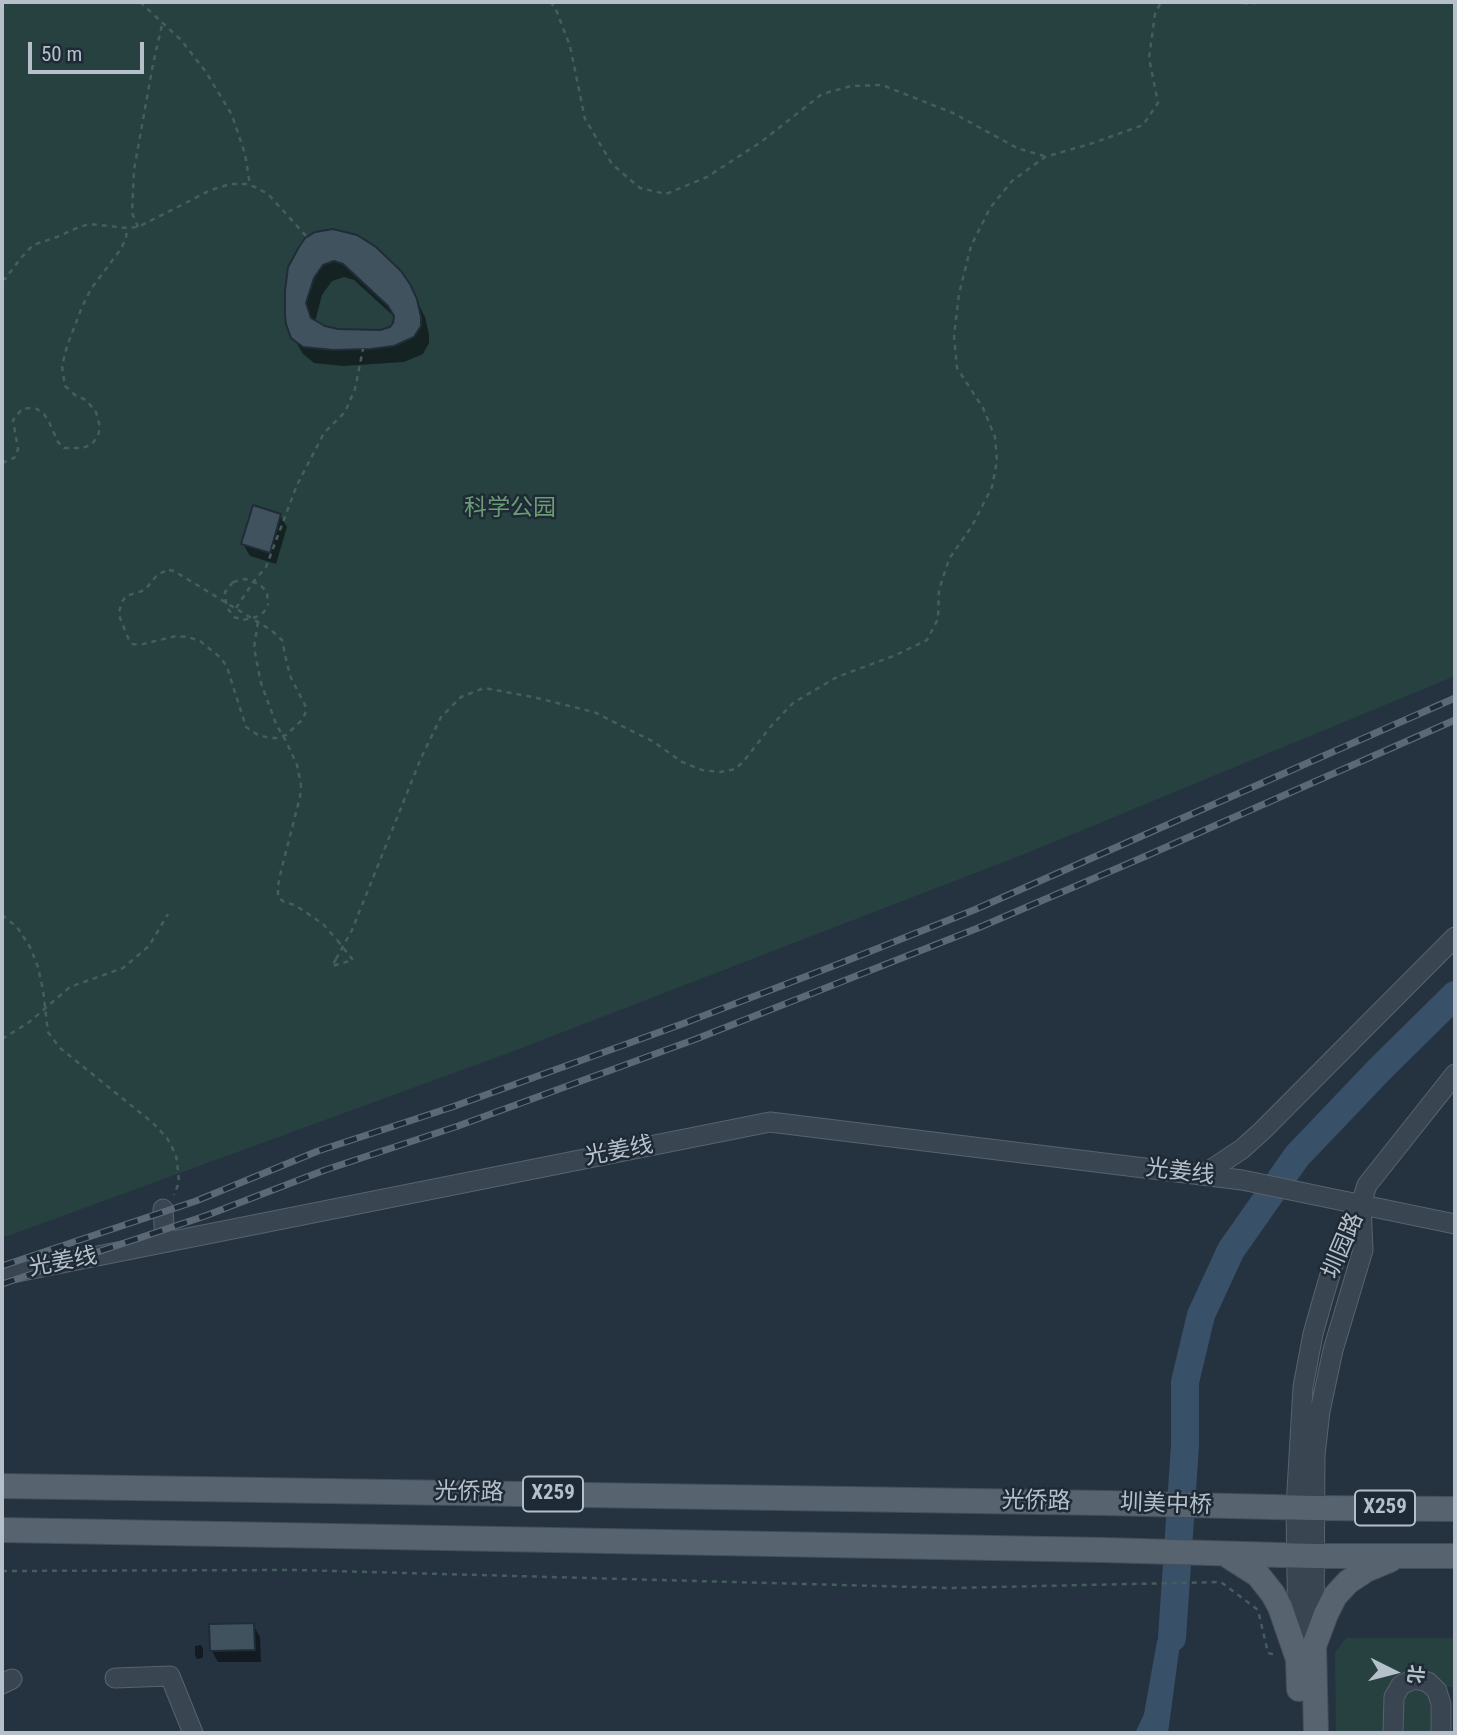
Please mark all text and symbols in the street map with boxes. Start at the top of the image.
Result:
scale bar [32,28,147,72]
text: 50 m [41,42,82,66]
park label: 科学公园 [464,495,556,523]
street label: 光姜线 [583,1132,655,1172]
street label: 光姜线 [1144,1155,1216,1191]
street label: 圳园路 [1318,1209,1370,1283]
street label: 光姜线 [27,1243,99,1283]
road number: X259 [523,1476,583,1512]
street label: 光侨路 [434,1479,504,1507]
street label: 光侨路 [1001,1488,1071,1516]
street label: 圳美中桥 [1120,1490,1212,1520]
road number: X259 [1355,1490,1415,1526]
north arrow [1359,1637,1429,1707]
text: 北 [1403,1664,1428,1685]

